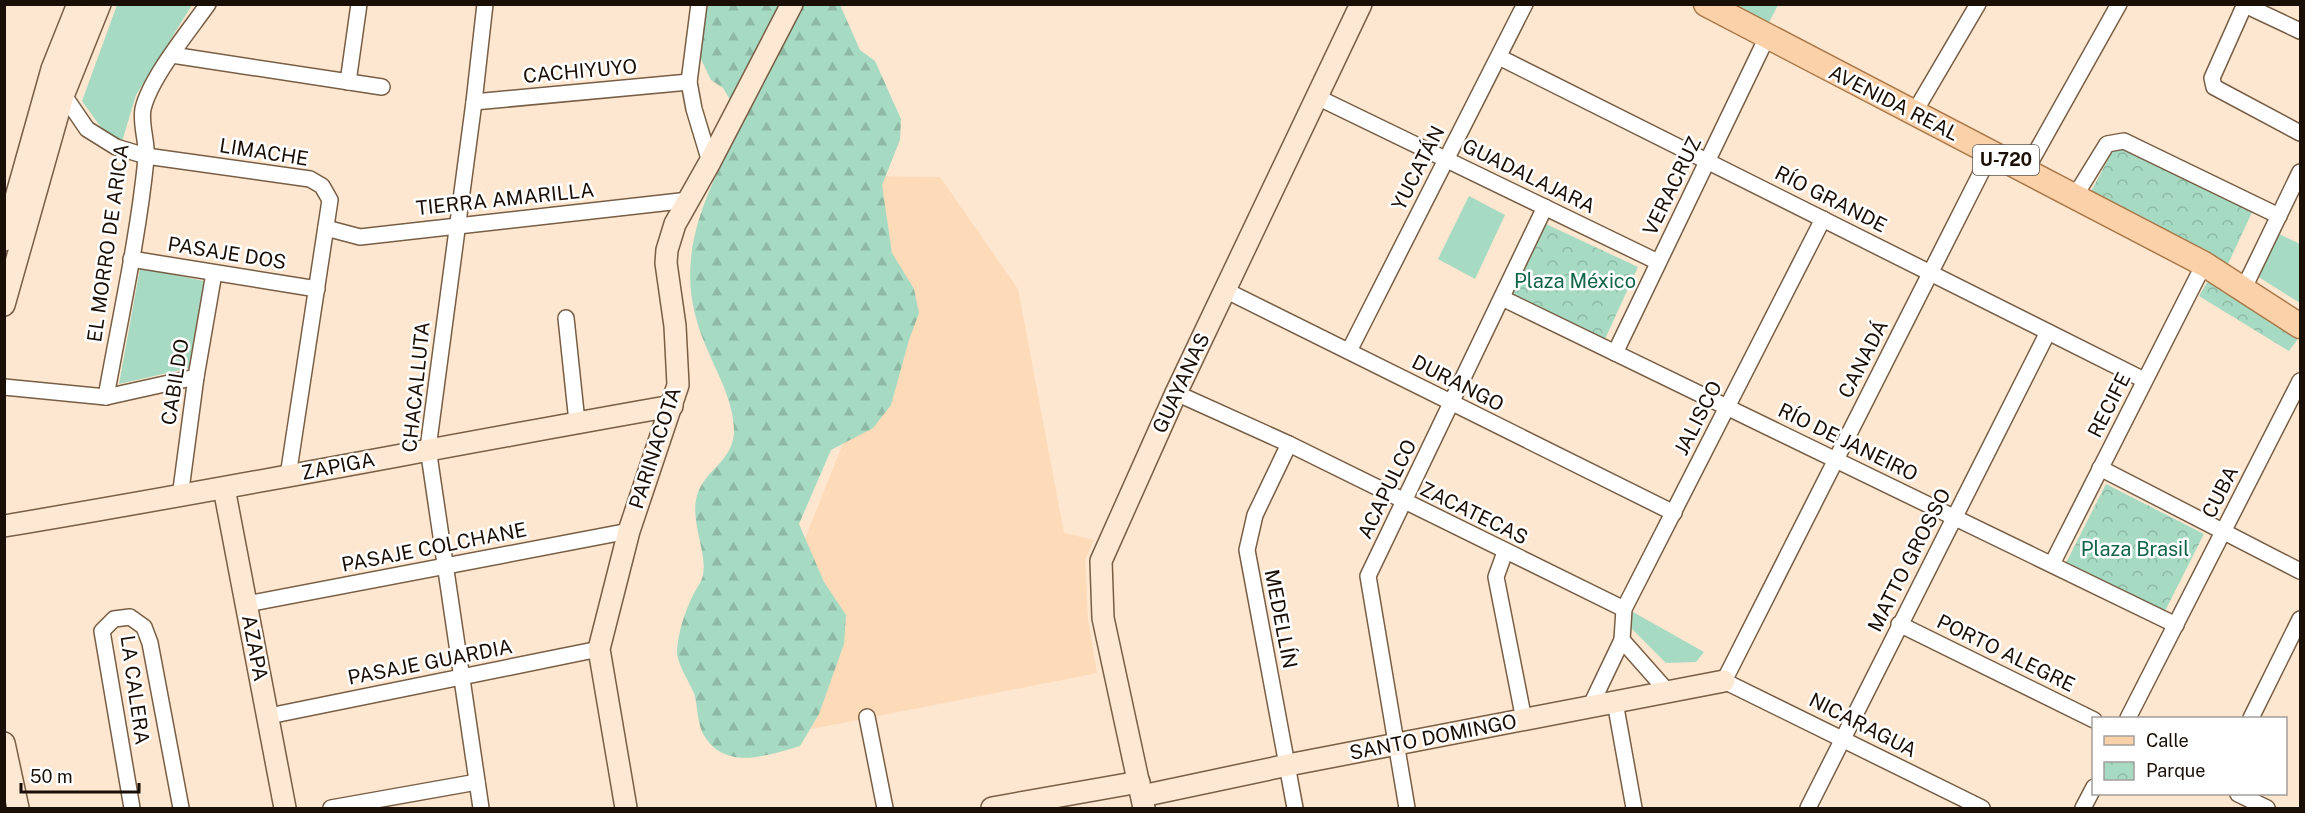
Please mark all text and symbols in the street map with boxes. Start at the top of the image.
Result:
street label: CACHIYUYO [522,54,638,88]
street label: AVENIDA REAL [1825,60,1963,146]
street label: YUCATÁN [1386,121,1449,214]
street label: LIMACHE [218,133,310,171]
street label: GUADALAJARA [1459,133,1599,219]
street label: VERACRUZ [1638,133,1706,239]
street label: EL MORRO DE ARICA [82,142,134,344]
road number: U-720 [1973,145,2039,175]
street label: RÍO GRANDE [1771,160,1892,238]
street label: TIERRA AMARILLA [415,178,595,220]
street label: PASAJE DOS [166,232,288,274]
park label: Plaza México [1514,269,1636,293]
street label: CANADÁ [1832,315,1893,402]
street label: CHACALLUTA [397,320,435,454]
street label: GUAYANAS [1147,329,1215,437]
street label: CABILDO [156,337,194,427]
street label: DURANGO [1408,350,1508,416]
street label: RECIFE [2082,369,2136,441]
street label: JALISCO [1669,377,1727,459]
street label: PARINACOTA [624,384,686,512]
street label: RÍO DE JANEIRO [1774,397,1922,486]
street label: ACAPULCO [1353,435,1421,543]
street label: ZAPIGA [299,447,377,485]
street label: CUBA [2197,462,2243,522]
street label: ZACATECAS [1416,477,1532,549]
street label: MATTO GROSSO [1862,484,1956,636]
street label: PASAJE COLCHANE [339,517,529,577]
park label: Plaza Brasil [2081,537,2189,561]
street label: MEDELLÍN [1260,567,1303,671]
street label: PORTO ALEGRE [1933,609,2079,697]
street label: AZAPA [237,613,273,683]
street label: LA CALERA [115,634,155,746]
street label: PASAJE GUARDIA [346,634,514,690]
street label: NICARAGUA [1805,688,1921,762]
street label: SANTO DOMINGO [1347,709,1519,765]
legend [2092,717,2287,795]
text: Calle [2146,730,2189,751]
scale bar [21,756,140,794]
text: Parque [2146,760,2206,781]
text: 50 m [30,766,73,787]

